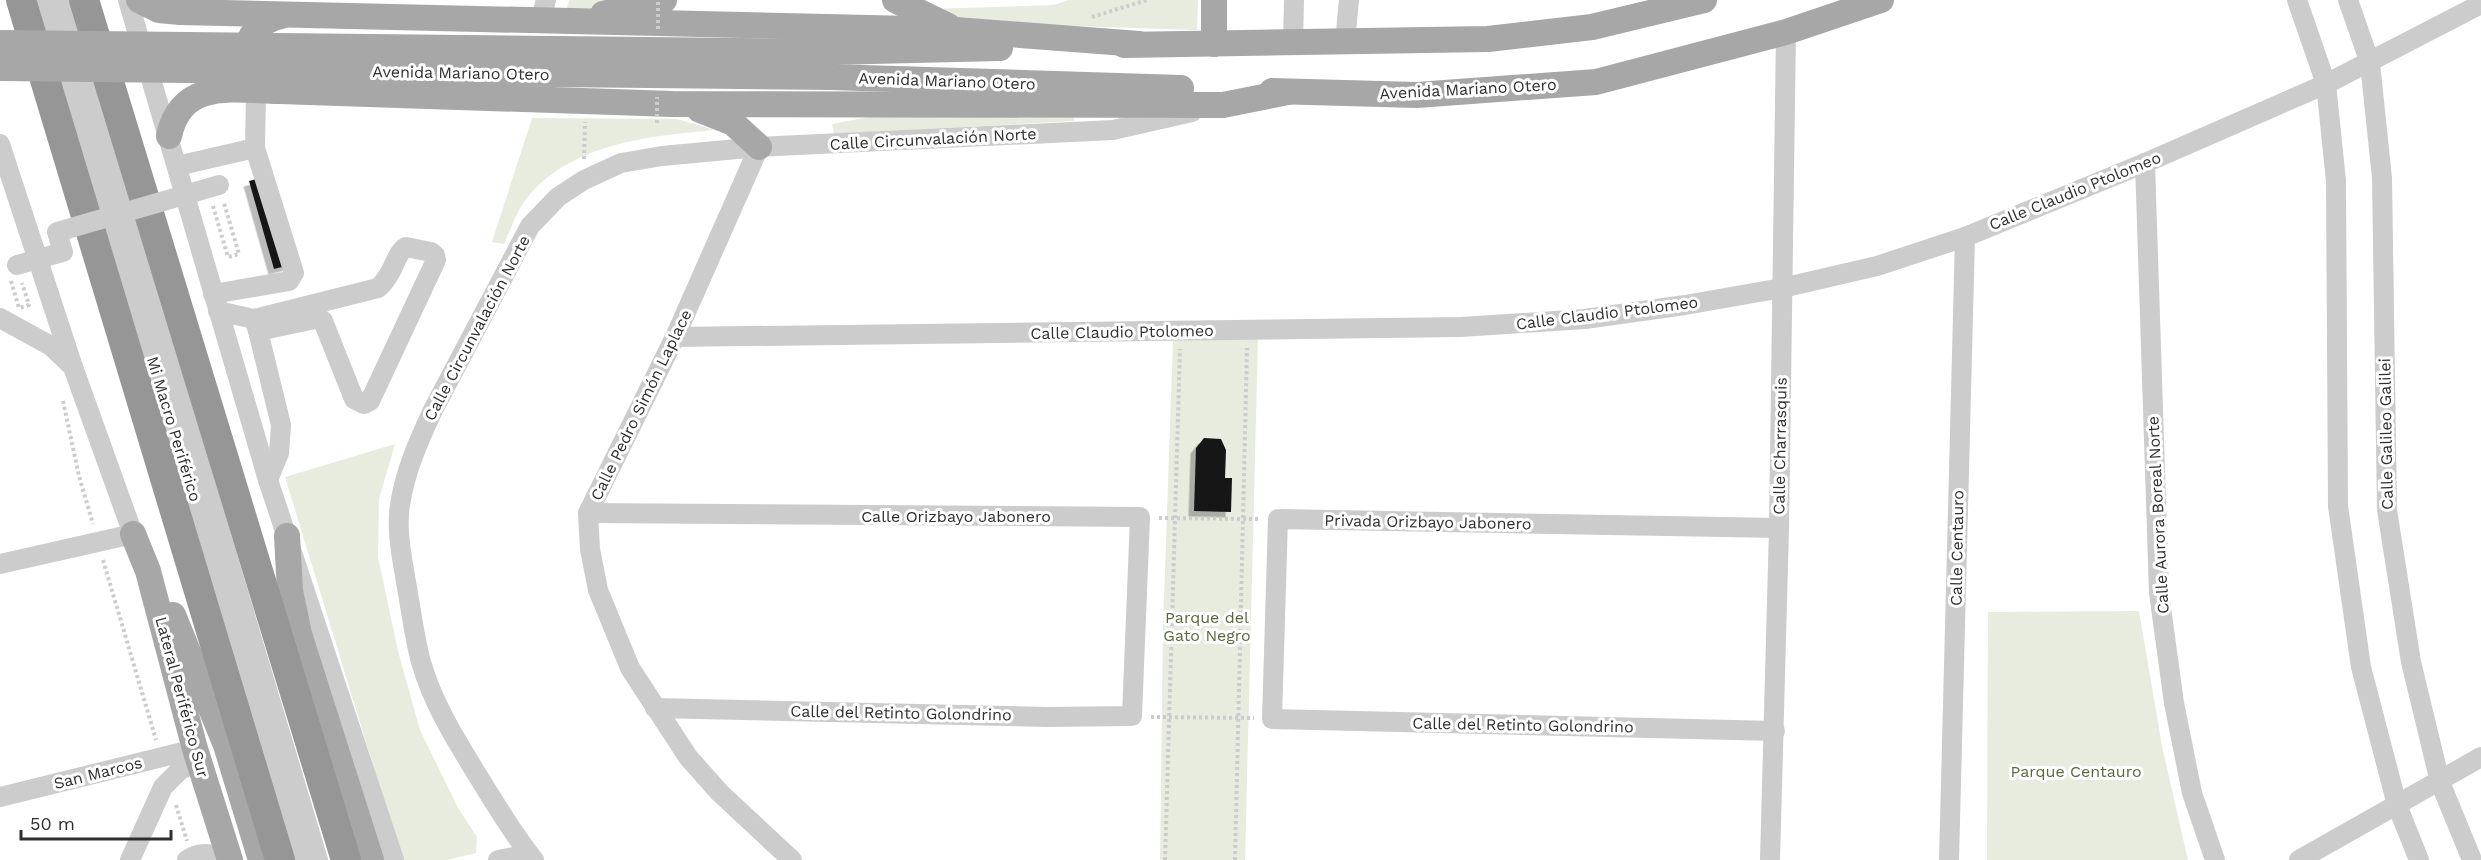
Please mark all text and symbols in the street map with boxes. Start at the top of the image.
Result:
street label: Avenida Mariano Otero [372,62,550,84]
street label: Avenida Mariano Otero [858,68,1036,94]
street label: Avenida Mariano Otero [1379,75,1557,103]
street label: Calle Circunvalación Norte [829,124,1037,154]
street label: Calle Claudio Ptolomeo [1986,148,2164,234]
street label: Calle Circunvalación Norte [420,232,534,424]
street label: Calle Claudio Ptolomeo [1515,292,1699,334]
street label: Calle Pedro Simón Laplace [586,306,696,504]
street label: Calle Claudio Ptolomeo [1030,321,1214,343]
street label: Mi Macro Periférico [143,354,205,504]
street label: Calle Galileo Galilei [2375,358,2397,510]
street label: Calle Charrasquis [1769,377,1791,515]
street label: Calle Aurora Boreal Norte [2143,416,2173,614]
street label: Calle Centauro [1946,490,1968,606]
street label: Calle Orizbayo Jabonero [861,507,1051,526]
street label: Privada Orizbayo Jabonero [1324,511,1532,533]
park label: Parque del Gato Negro [1163,608,1251,645]
street label: Lateral Periférico Sur [151,615,213,780]
street label: Calle del Retinto Golondrino [790,702,1012,724]
street label: Calle del Retinto Golondrino [1412,714,1634,736]
street label: San Marcos [52,753,144,793]
park label: Parque Centauro [2010,762,2142,781]
scale bar [21,803,171,841]
text: 50 m [30,813,75,834]

